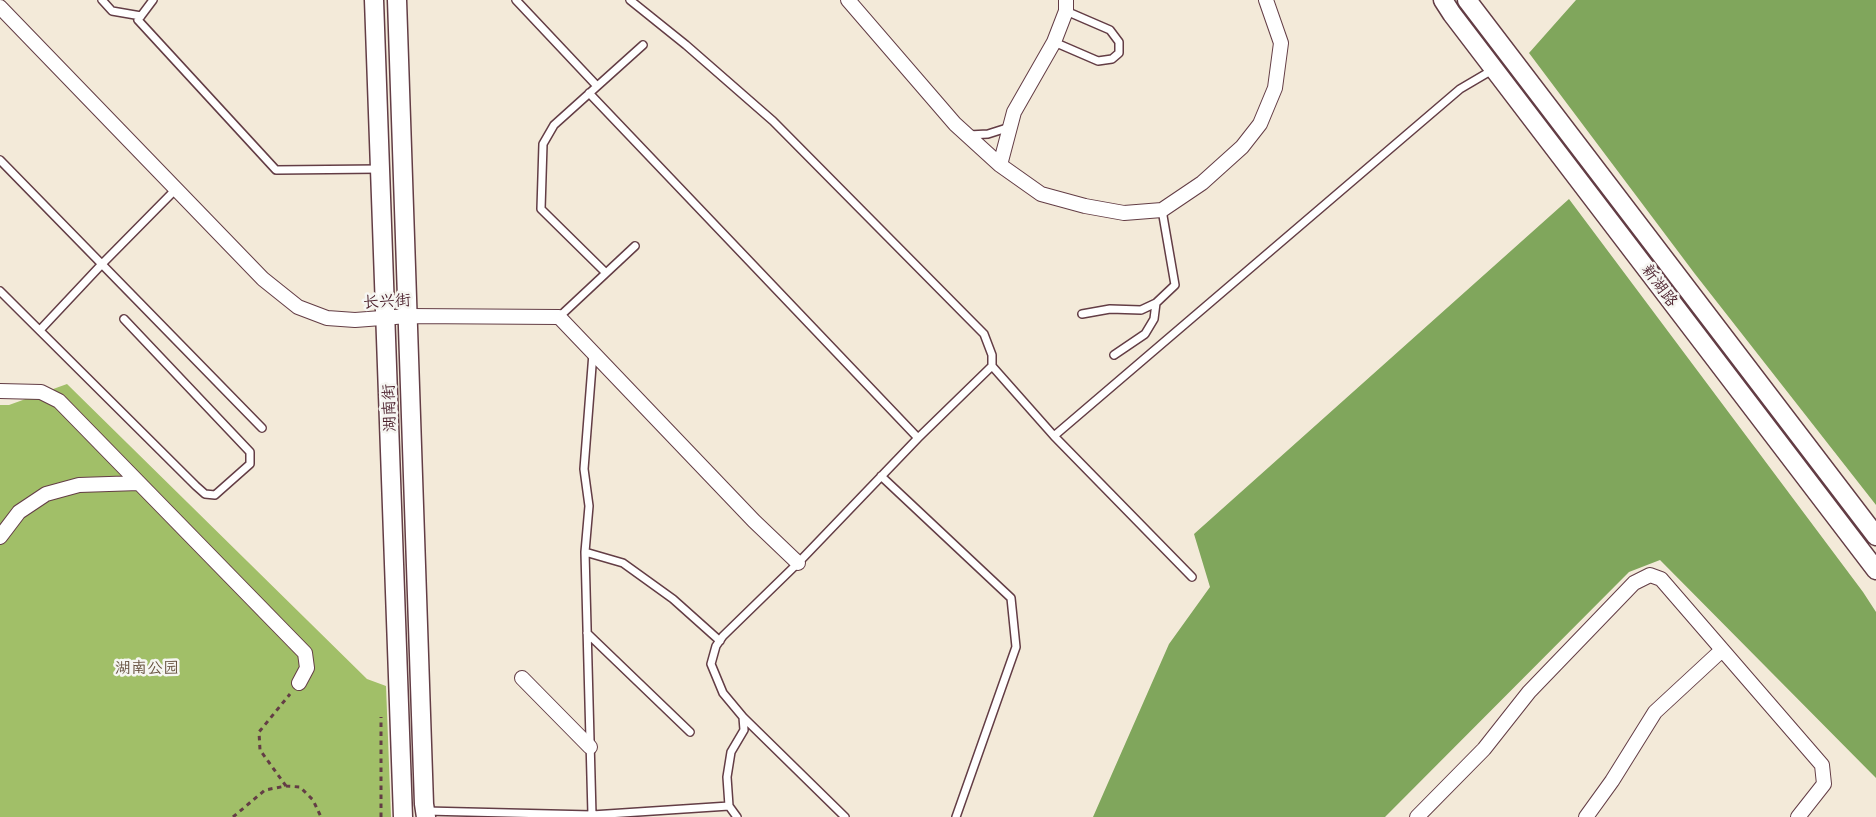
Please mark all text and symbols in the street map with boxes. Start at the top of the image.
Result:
street label: 新湖路 [1637,261,1681,311]
street label: 长兴街 [363,291,411,313]
street label: 湖南街 [380,384,400,432]
park label: 湖南公园 [115,659,179,679]

